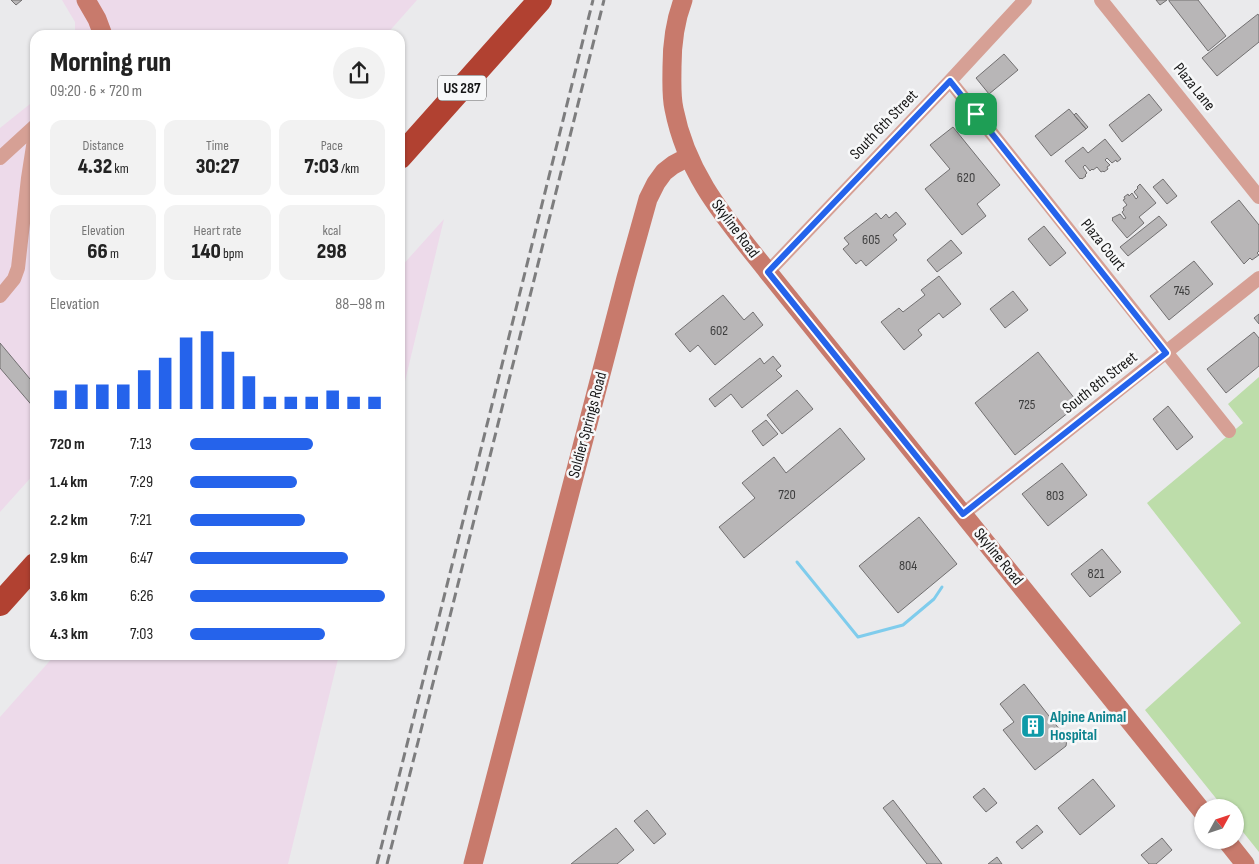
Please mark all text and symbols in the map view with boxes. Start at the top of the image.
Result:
text: Morning run [50,46,171,79]
button: share [333,47,385,99]
street label: Plaza Lane [1169,59,1219,115]
road number: US 287 [438,76,486,100]
text: 09:20 · 6 × 720 m [50,82,142,101]
street label: South 6th Street [846,86,922,164]
pin [955,93,997,135]
icon: arrive [962,100,990,128]
text: Distance [83,137,124,154]
text: Time [206,137,229,154]
text: Pace [321,137,343,154]
text: 4.32 [78,154,112,179]
text: 30:27 [196,154,239,179]
text: 7:03 [304,154,339,179]
text: km [112,160,129,177]
text: /km [339,160,359,177]
house number: 620 [957,169,975,186]
street label: Skyline Road [707,196,763,262]
street label: Plaza Court [1076,215,1130,275]
text: Elevation [82,222,125,239]
text: Heart rate [194,222,241,239]
text: kcal [323,222,341,239]
house number: 605 [862,231,880,248]
text: 66 [87,239,108,264]
text: 140 [191,239,221,264]
text: 298 [317,239,347,264]
text: m [108,245,119,262]
text: bpm [221,245,244,262]
house number: 745 [1174,282,1191,299]
text: Elevation [50,295,99,314]
text: 88–98 m [335,295,385,314]
house number: 602 [710,322,728,339]
street label: South 8th Street [1059,348,1141,418]
street label: Soldier Springs Road [565,370,611,480]
house number: 725 [1019,396,1036,413]
text: 720 m [50,435,85,454]
text: 7:13 [130,435,152,454]
text: 1.4 km [50,473,88,492]
text: 7:29 [130,473,153,492]
house number: 720 [778,486,796,503]
house number: 803 [1046,487,1064,504]
text: 2.2 km [50,511,88,530]
text: 7:21 [130,511,152,530]
street label: Skyline Road [969,525,1027,589]
text: 2.9 km [50,549,88,568]
text: 6:47 [130,549,153,568]
house number: 804 [899,557,917,574]
house number: 821 [1087,565,1105,582]
text: 3.6 km [50,587,88,606]
text: 6:26 [130,587,154,606]
text: 4.3 km [50,625,88,644]
text: 7:03 [130,625,153,644]
place label: Alpine Animal Hospital [1049,708,1126,745]
building icon: Alpine Animal Hospital [1020,713,1046,739]
north arrow [1194,799,1244,849]
map controls [1194,799,1244,849]

